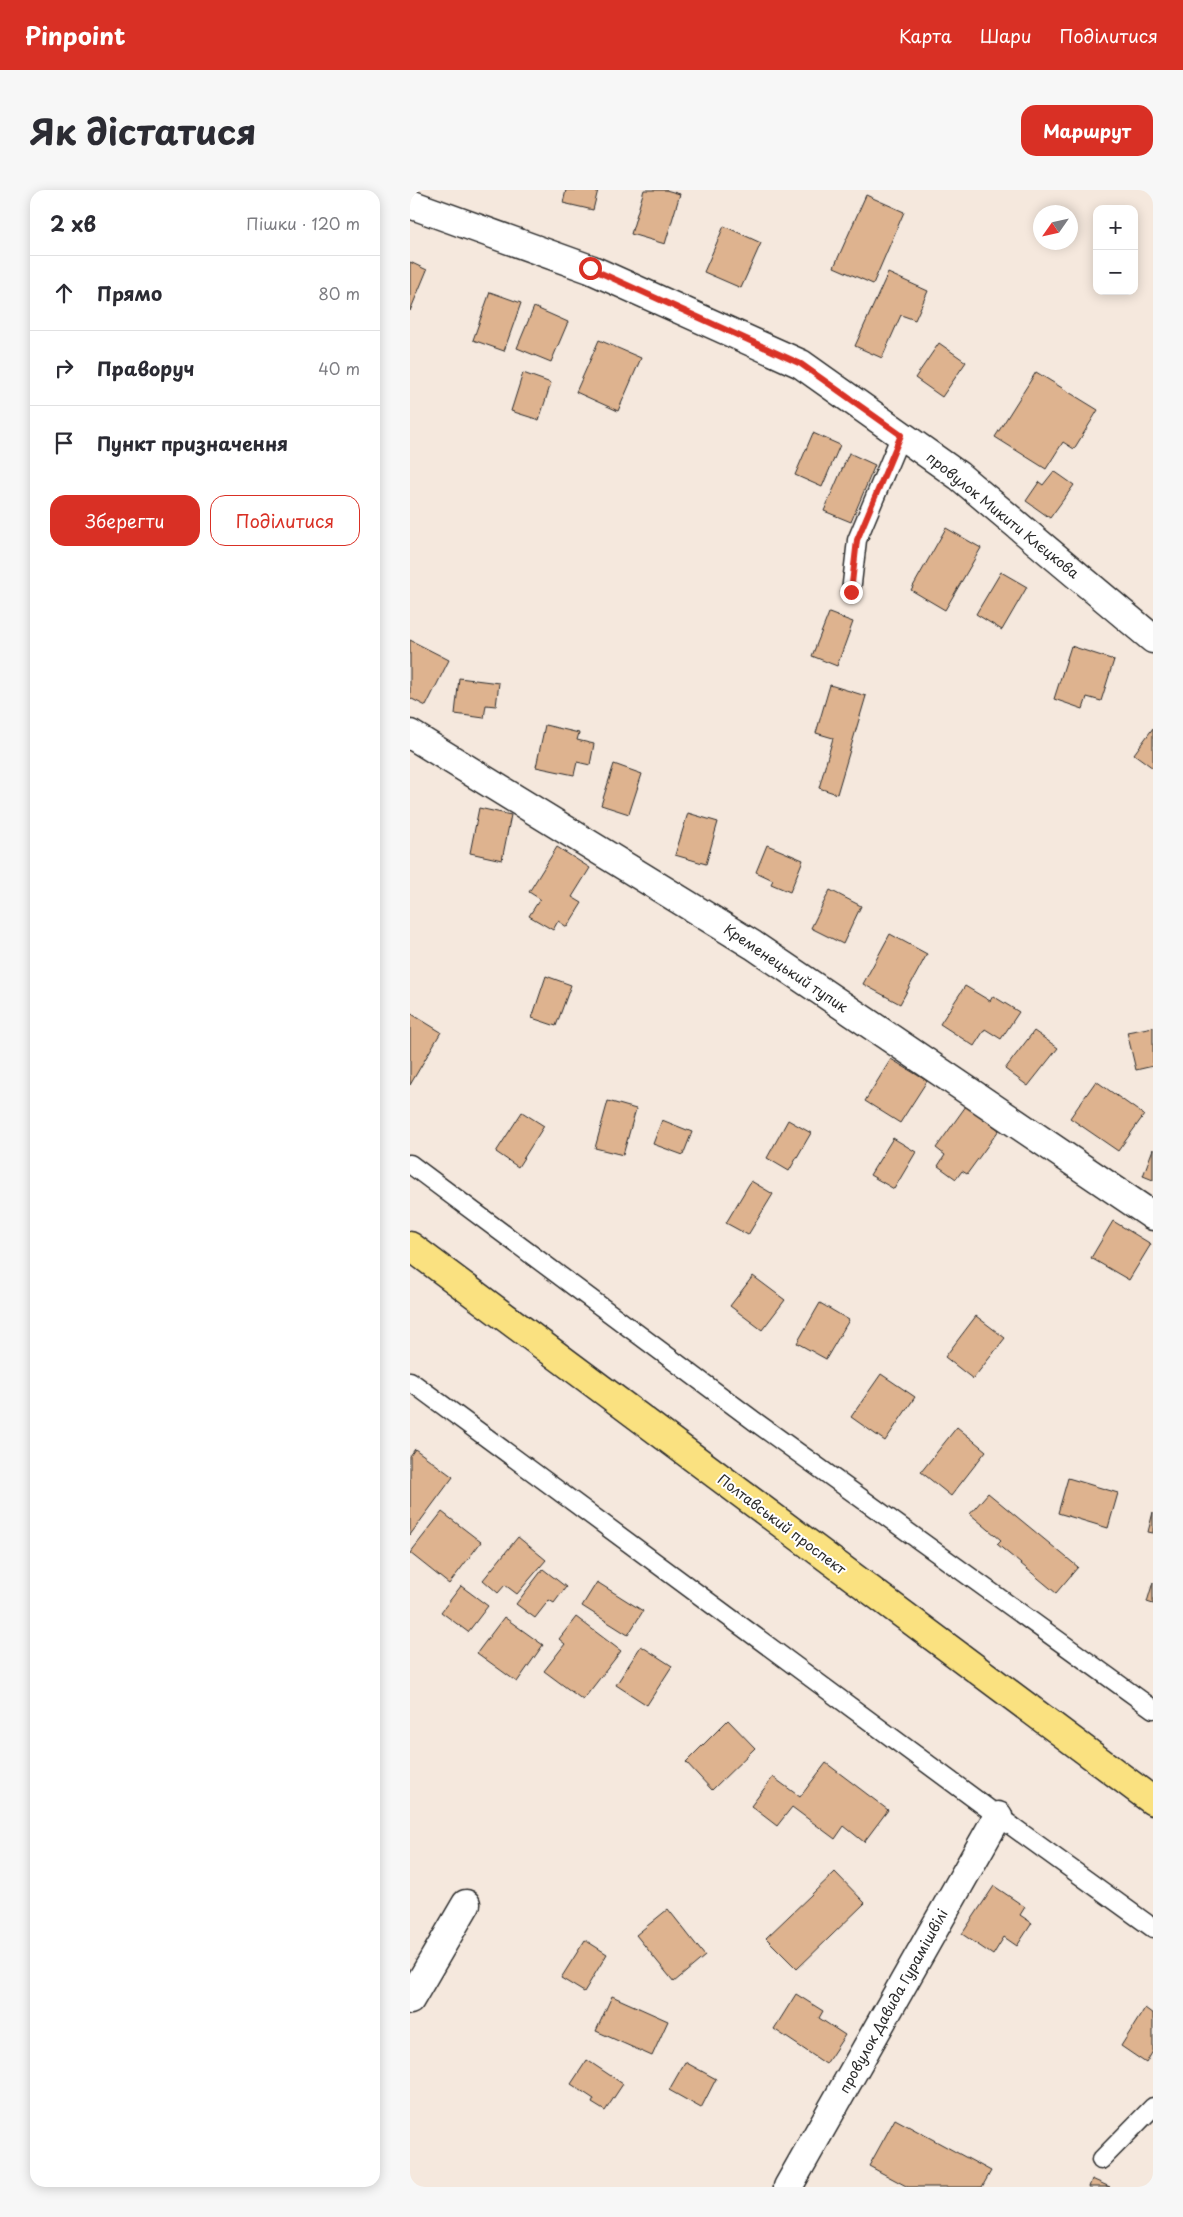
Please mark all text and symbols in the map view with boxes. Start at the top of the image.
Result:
text: Pinpoint [25,17,126,53]
text: Карта [899,22,952,49]
text: Шари [980,22,1032,49]
text: Поділитися [1060,22,1158,49]
text: Як дістатися [30,104,256,157]
button: Маршрут [1021,105,1153,156]
north arrow [1033,205,1078,250]
map controls [1093,205,1138,295]
button: + [1093,205,1138,250]
text: 2 хв [50,207,96,239]
text: Пішки · 120 m [246,211,360,235]
button: − [1093,250,1138,295]
route start [579,257,602,280]
icon: ahead [50,279,78,307]
text: Прямо [97,279,162,307]
text: 80 m [318,281,360,305]
icon: right [50,354,78,382]
text: Праворуч [97,354,194,382]
text: 40 m [318,356,360,380]
icon: arrive [50,429,78,457]
text: Пункт призначення [97,429,288,457]
street label: провулок Микити Клєцкова [922,447,1084,583]
button: Зберегти [50,495,200,546]
button: Поділитися [210,495,360,546]
route end [840,581,863,604]
street label: Кременецький тупик [720,919,853,1018]
street label: Полтавський проспект [713,1469,851,1579]
street label: провулок Давида Гурамішвілі [833,1905,953,2097]

